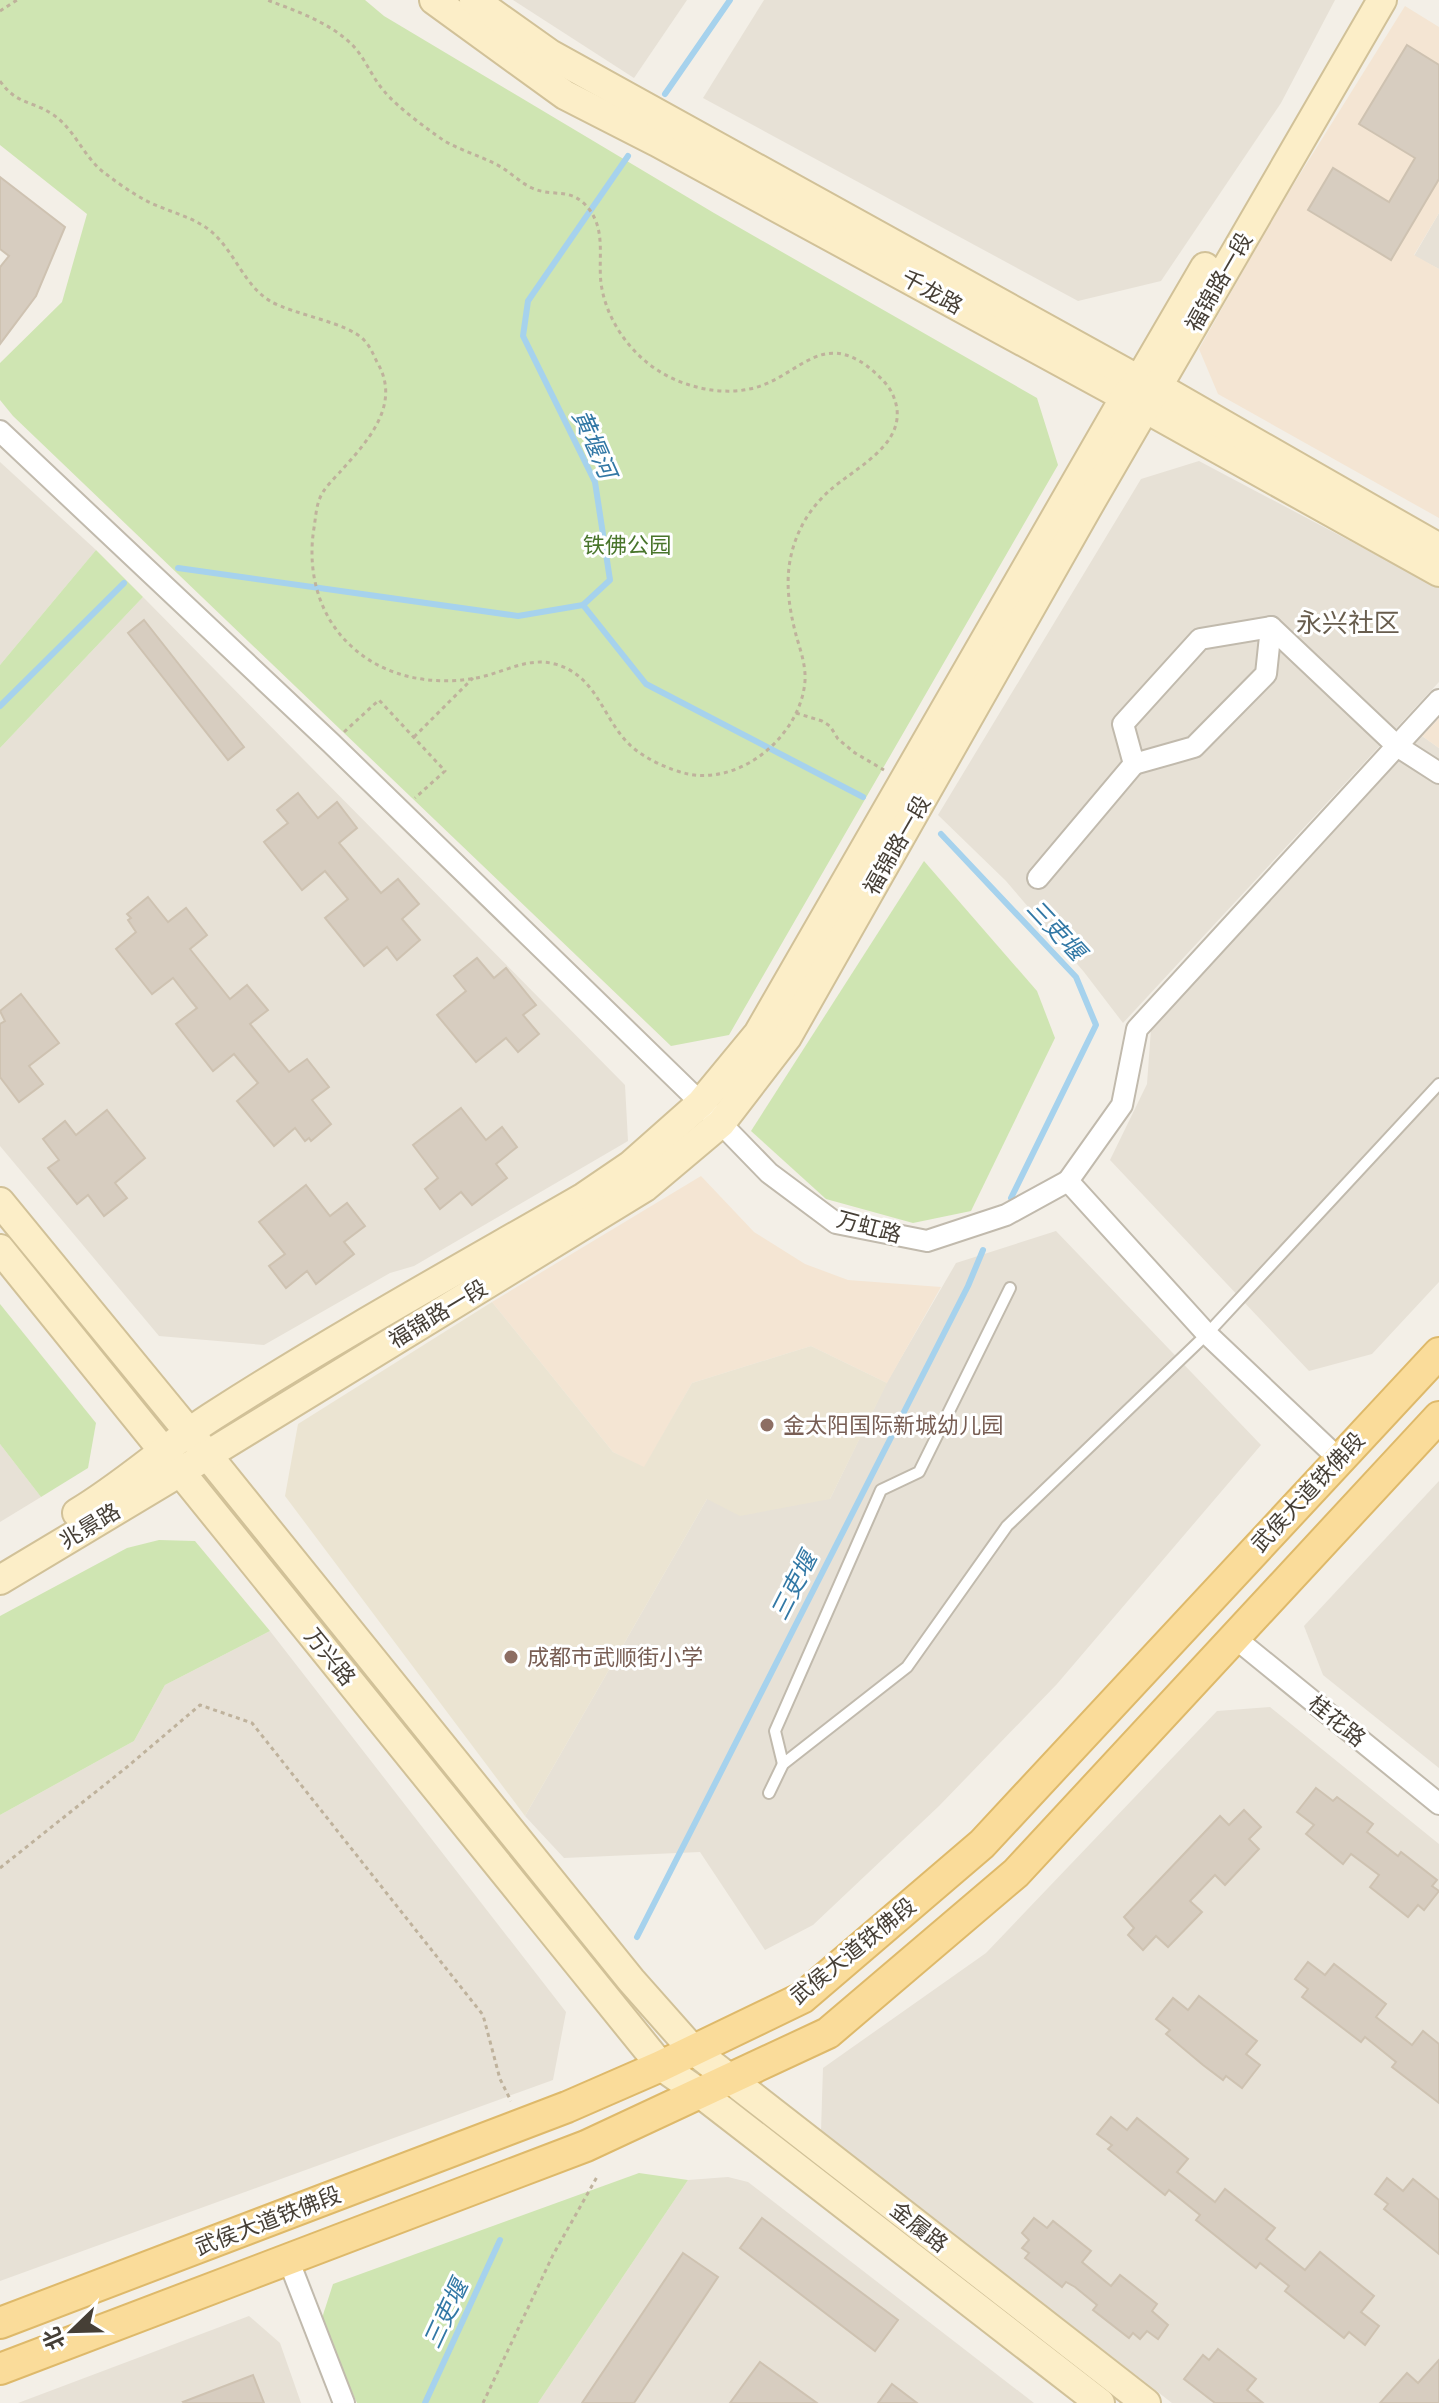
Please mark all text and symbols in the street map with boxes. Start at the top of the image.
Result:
street label: 福锦路一段 [1181,228,1257,336]
street label: 千龙路 [897,265,967,319]
water label: 黄堰河 [567,405,623,486]
park label: 铁佛公园 [583,533,671,558]
district label: 永兴社区 [1296,608,1400,638]
street label: 福锦路一段 [859,791,935,899]
water label: 三吏堰 [1021,894,1094,969]
street label: 万虹路 [834,1206,904,1248]
street label: 福锦路一段 [384,1275,492,1353]
place label: 金太阳国际新城幼儿园 [783,1413,1003,1438]
marker: 金太阳国际新城幼儿园 [758,1416,776,1434]
street label: 武侯大道铁佛段 [1246,1427,1370,1557]
street label: 兆景路 [55,1498,125,1554]
water label: 三吏堰 [765,1544,825,1624]
street label: 万兴路 [300,1623,360,1691]
place label: 成都市武顺街小学 [527,1645,703,1670]
marker: 成都市武顺街小学 [502,1648,520,1666]
street label: 桂花路 [1303,1691,1371,1751]
street label: 武侯大道铁佛段 [785,1893,921,2009]
street label: 武侯大道铁佛段 [192,2182,344,2260]
street label: 金履路 [885,2197,953,2257]
water label: 三吏堰 [418,2272,476,2353]
north arrow [32,2291,112,2371]
text: 北 [38,2324,70,2354]

